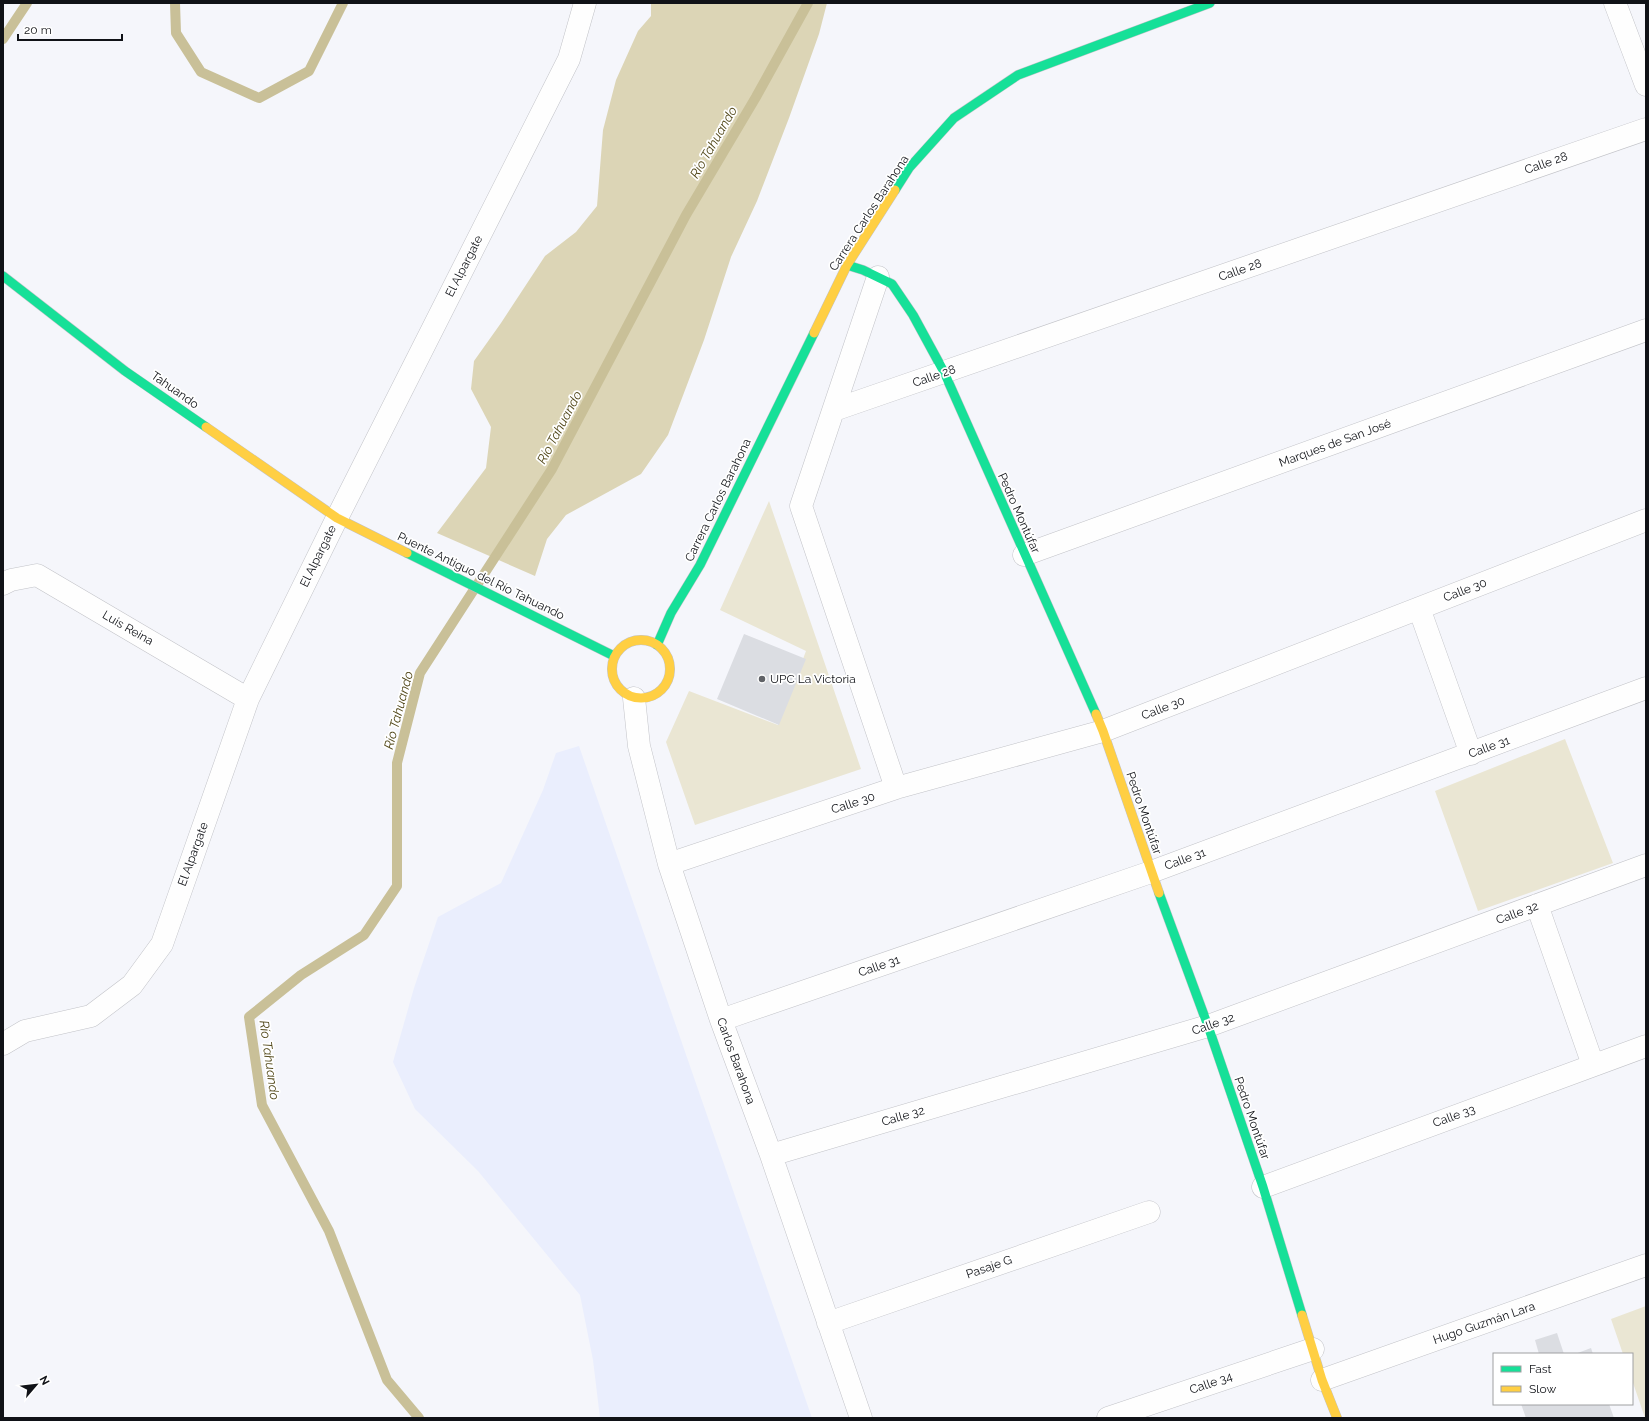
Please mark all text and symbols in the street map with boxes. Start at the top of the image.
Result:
scale bar [18,16,122,42]
text: 20 m [24,23,52,37]
water label: Río Tahuando [687,104,740,181]
street label: Calle 28 [1523,149,1569,177]
street label: Carrera Carlos Barahona [826,153,912,273]
street label: El Alpargate [443,233,485,299]
street label: Calle 28 [1217,256,1263,284]
street label: Calle 28 [911,362,957,390]
street label: Tahuando [149,369,201,411]
water label: Río Tahuando [534,388,585,466]
street label: Marques de San José [1277,416,1393,470]
street label: Carrera Carlos Barahona [682,436,754,564]
street label: Pedro Montúfar [995,471,1043,556]
street label: El Alpargate [297,523,339,589]
street label: Puente Antiguo del Río Tahuando [395,529,567,623]
street label: Calle 30 [1441,575,1489,605]
street label: Luis Reina [100,608,156,648]
water label: Río Tahuando [381,669,416,751]
place label: UPC La Victoria [770,672,856,686]
marker: UPC La Victoria [757,674,767,684]
street label: Calle 30 [1139,693,1187,723]
street label: Calle 31 [1466,733,1512,761]
street label: Pedro Montúfar [1123,770,1165,857]
street label: Calle 30 [829,789,877,817]
street label: El Alpargate [175,820,211,888]
street label: Calle 31 [1162,845,1208,873]
street label: Calle 32 [1494,899,1540,927]
street label: Calle 31 [856,952,902,980]
street label: Calle 32 [1190,1010,1236,1038]
street label: Carlos Barahona [714,1016,758,1106]
water label: Río Tahuando [257,1019,283,1101]
street label: Pedro Montúfar [1231,1075,1273,1162]
street label: Calle 33 [1431,1102,1477,1130]
street label: Calle 32 [880,1103,926,1129]
street label: Pasaje G [964,1253,1014,1281]
street label: Hugo Guzmán Lara [1431,1299,1537,1347]
legend [1493,1353,1633,1405]
text: Fast [1529,1362,1552,1376]
north arrow [16,1365,56,1405]
street label: Calle 34 [1188,1369,1235,1397]
text: N [37,1374,52,1387]
text: Slow [1529,1382,1556,1396]

